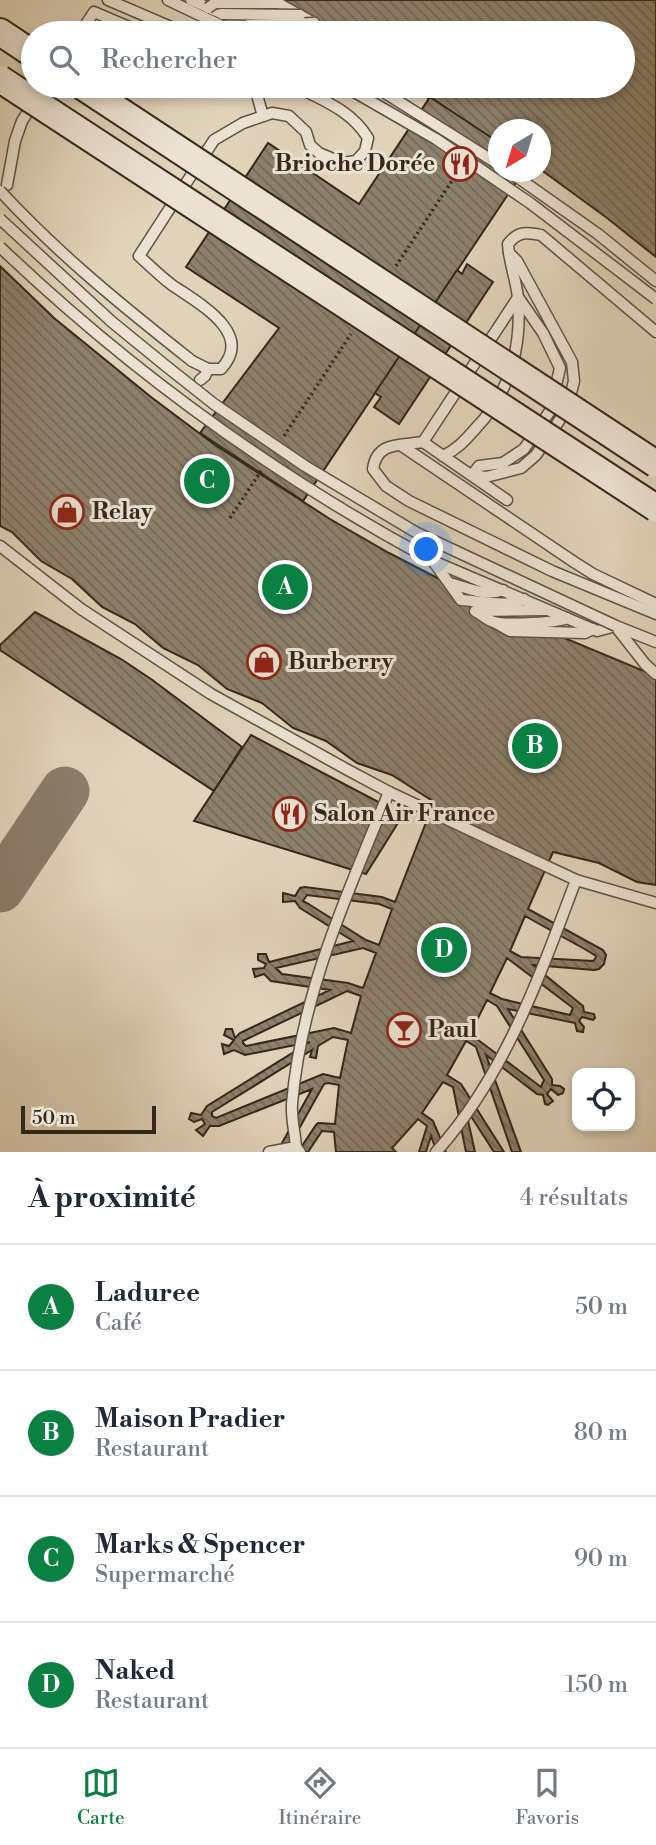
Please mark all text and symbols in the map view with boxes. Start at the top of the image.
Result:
search box [21,21,635,98]
icon: search [45,41,83,79]
text: Rechercher [101,44,237,76]
north arrow [488,119,551,182]
restaurant icon: Brioche Dorée [441,145,479,183]
place label: Brioche Dorée [275,150,435,178]
pin: C [184,455,230,507]
shop icon: Relay [48,493,86,531]
place label: Relay [92,498,153,526]
your location [409,532,443,566]
pin: A [262,561,308,613]
shop icon: Burberry [245,643,283,681]
place label: Burberry [288,648,394,676]
pin: B [512,720,558,772]
restaurant icon: Salon Air France [271,795,309,833]
place label: Salon Air France [314,800,495,828]
pin: D [421,924,467,976]
bar icon: Paul [385,1011,423,1049]
place label: Paul [428,1016,478,1044]
map controls [572,1068,635,1131]
button: locate [572,1068,635,1131]
scale bar [21,1103,156,1135]
text: 50 m [32,1106,76,1130]
text: À proximité [28,1179,196,1217]
text: 4 résultats [520,1184,628,1212]
text: Laduree [95,1277,200,1309]
text: A [43,1293,59,1321]
text: 50 m [575,1293,628,1321]
text: Café [95,1309,142,1337]
text: Maison Pradier [95,1403,286,1435]
text: B [42,1419,60,1447]
text: 80 m [574,1419,628,1447]
text: Restaurant [95,1435,209,1463]
text: Marks & Spencer [95,1529,306,1561]
text: C [43,1545,59,1573]
text: 90 m [574,1545,628,1573]
text: Supermarché [95,1561,235,1589]
text: Naked [95,1655,175,1687]
text: D [42,1671,60,1699]
text: 150 m [565,1671,628,1699]
text: Restaurant [95,1687,209,1715]
tab: Carte [77,1764,125,1830]
tab: Itinéraire [279,1764,361,1830]
tab: Favoris [515,1764,579,1830]

